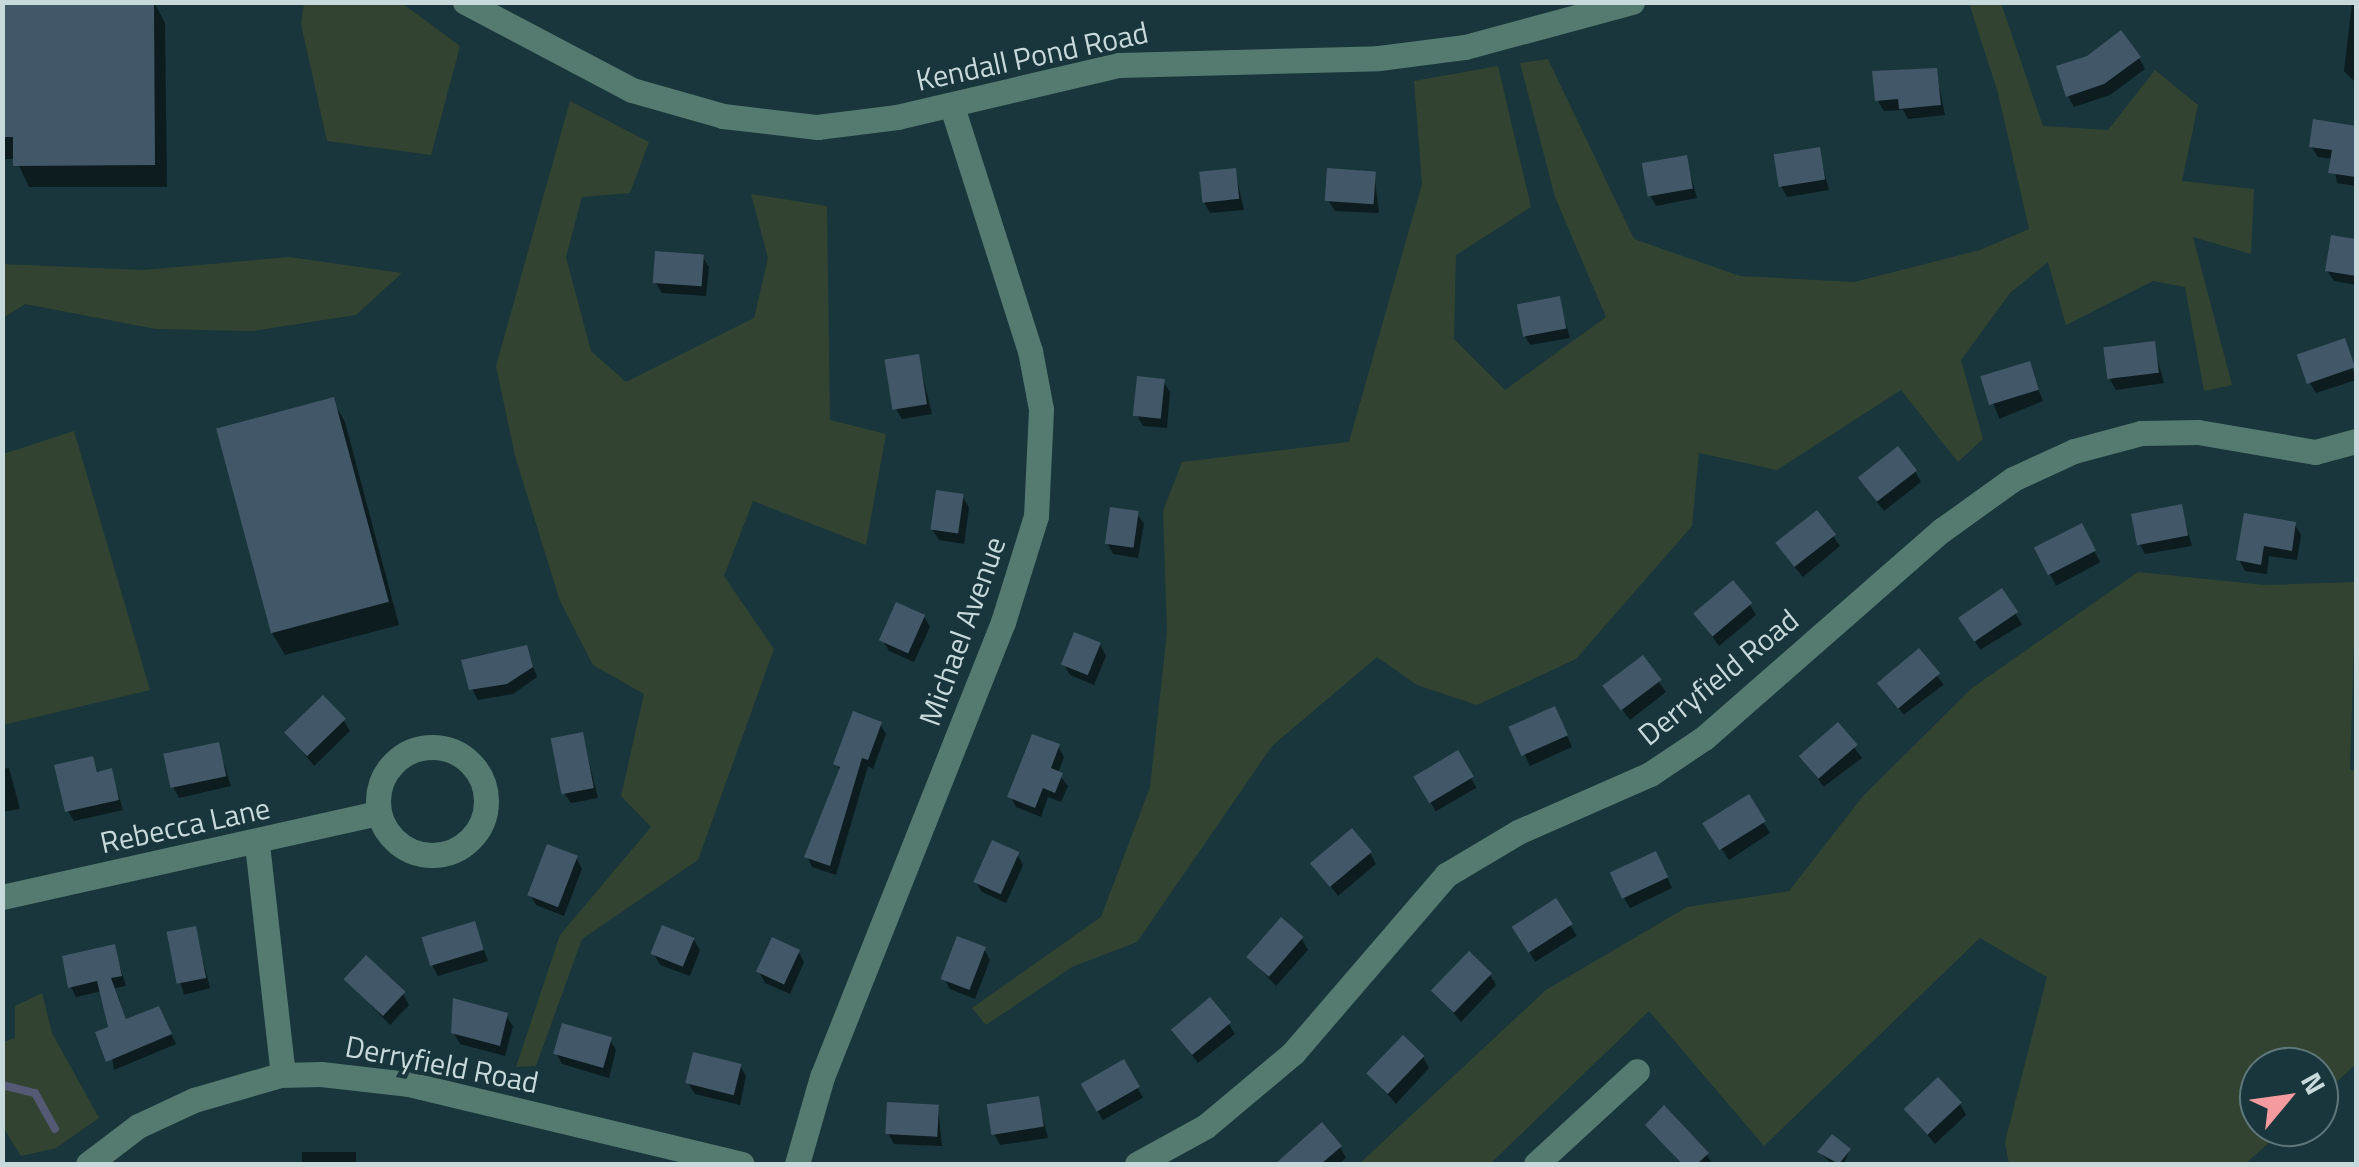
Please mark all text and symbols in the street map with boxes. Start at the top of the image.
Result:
street label: Kendall Pond Road [913,14,1151,98]
street label: Michael Avenue [911,532,1013,730]
street label: Derryfield Road [1631,601,1805,753]
street label: Rebecca Lane [97,789,273,861]
street label: Derryfield Road [342,1028,542,1100]
north arrow [2239,1047,2339,1147]
text: N [2290,1064,2337,1102]

